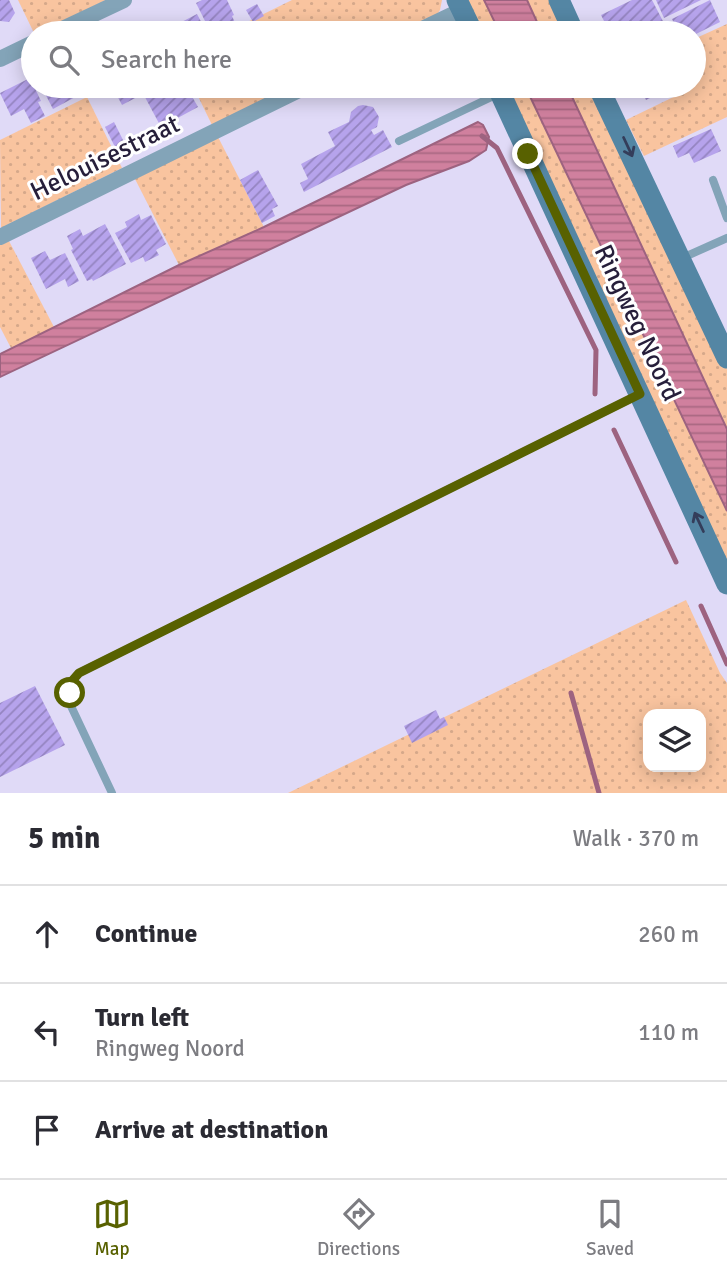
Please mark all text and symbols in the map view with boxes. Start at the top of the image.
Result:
search box [21,21,706,98]
icon: search [45,41,83,79]
text: Search here [101,44,232,76]
street label: Helouisestraat [25,108,185,208]
one-way arrow [622,137,635,158]
route end [512,138,543,169]
street label: Ringweg Noord [587,240,687,406]
one-way arrow [691,511,704,532]
route start [54,677,85,708]
map controls [643,709,706,772]
button: layers [643,709,706,772]
text: 5 min [28,820,100,857]
text: Walk · 370 m [573,824,699,853]
icon: ahead [28,915,66,953]
text: Continue [95,918,197,950]
text: 260 m [638,920,699,949]
text: Turn left [95,1002,189,1034]
icon: left [28,1013,66,1051]
text: 110 m [638,1018,699,1047]
text: Ringweg Noord [95,1034,245,1063]
icon: arrive [28,1111,66,1149]
text: Arrive at destination [95,1114,328,1146]
tab: Map [93,1195,131,1261]
tab: Directions [317,1195,400,1261]
tab: Saved [586,1195,634,1261]

